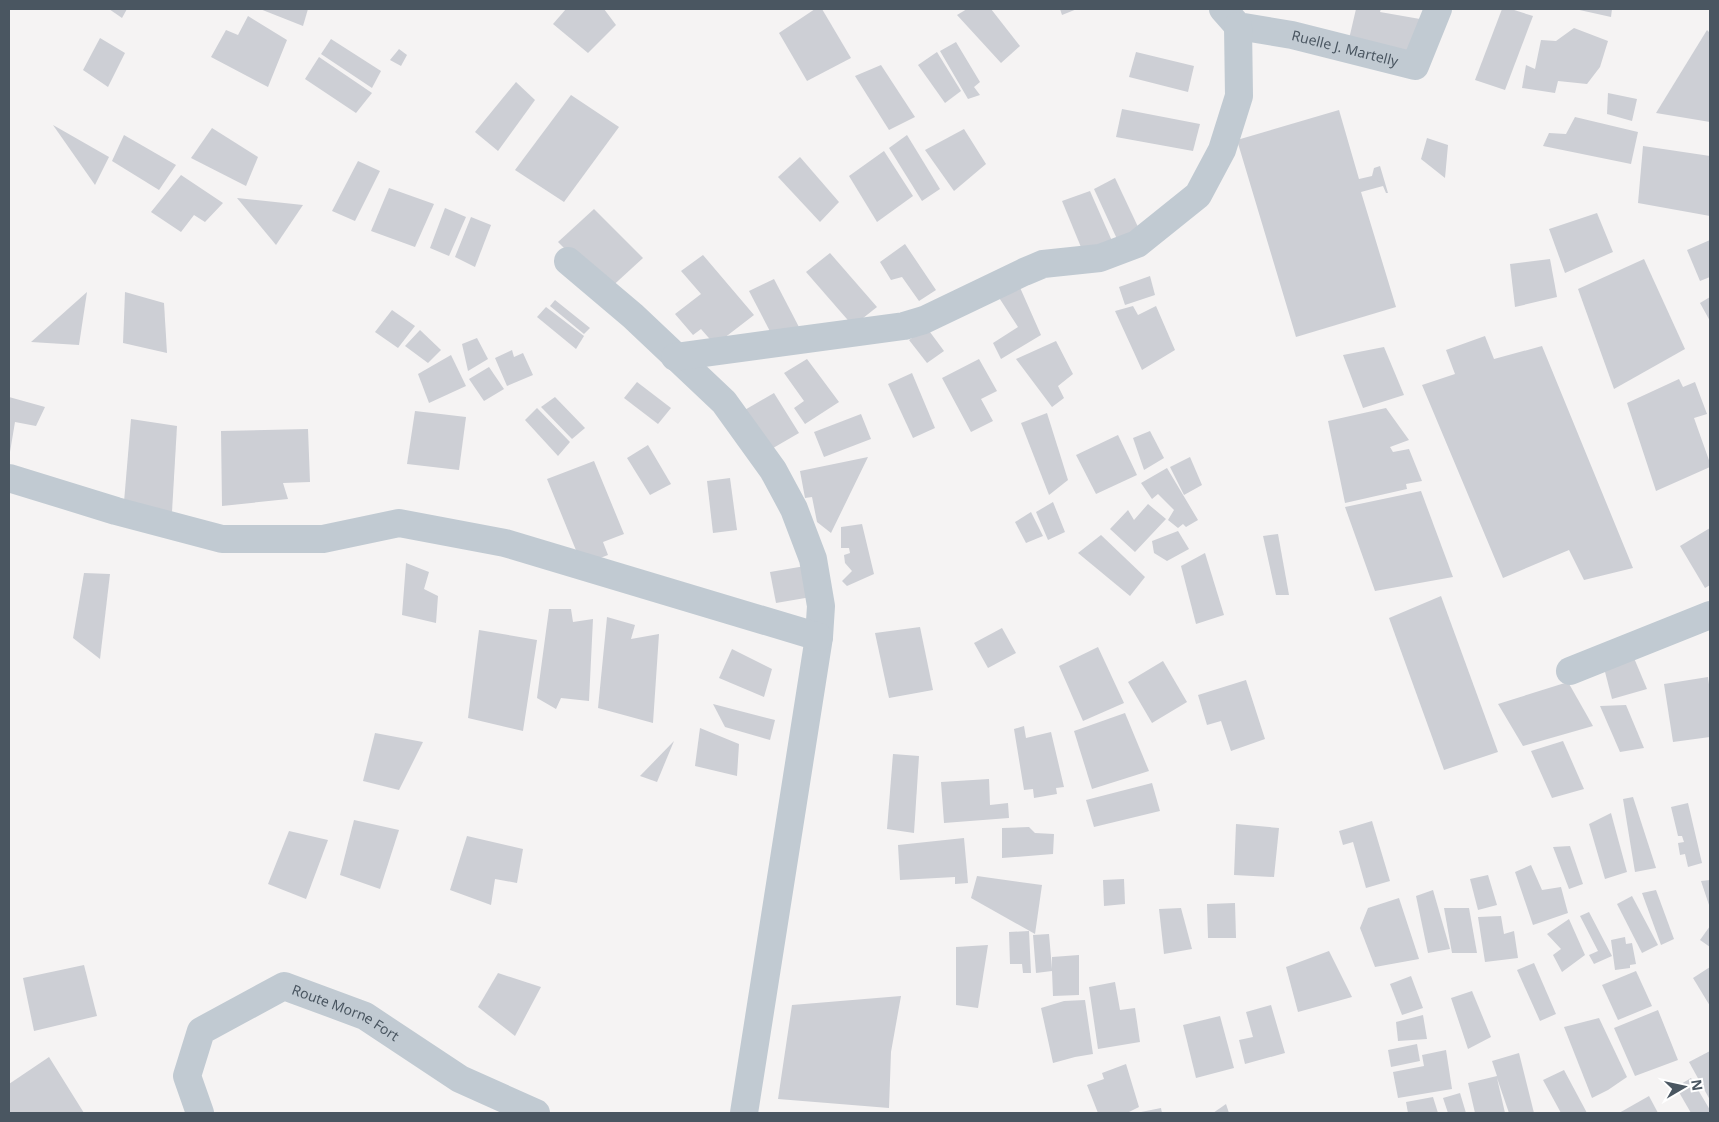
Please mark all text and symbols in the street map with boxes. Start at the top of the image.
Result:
street label: Ruelle J. Martelly [1290,25,1401,71]
street label: Route Morne Fort [289,980,403,1045]
north arrow [1659,1062,1709,1112]
text: N [1687,1078,1708,1092]

